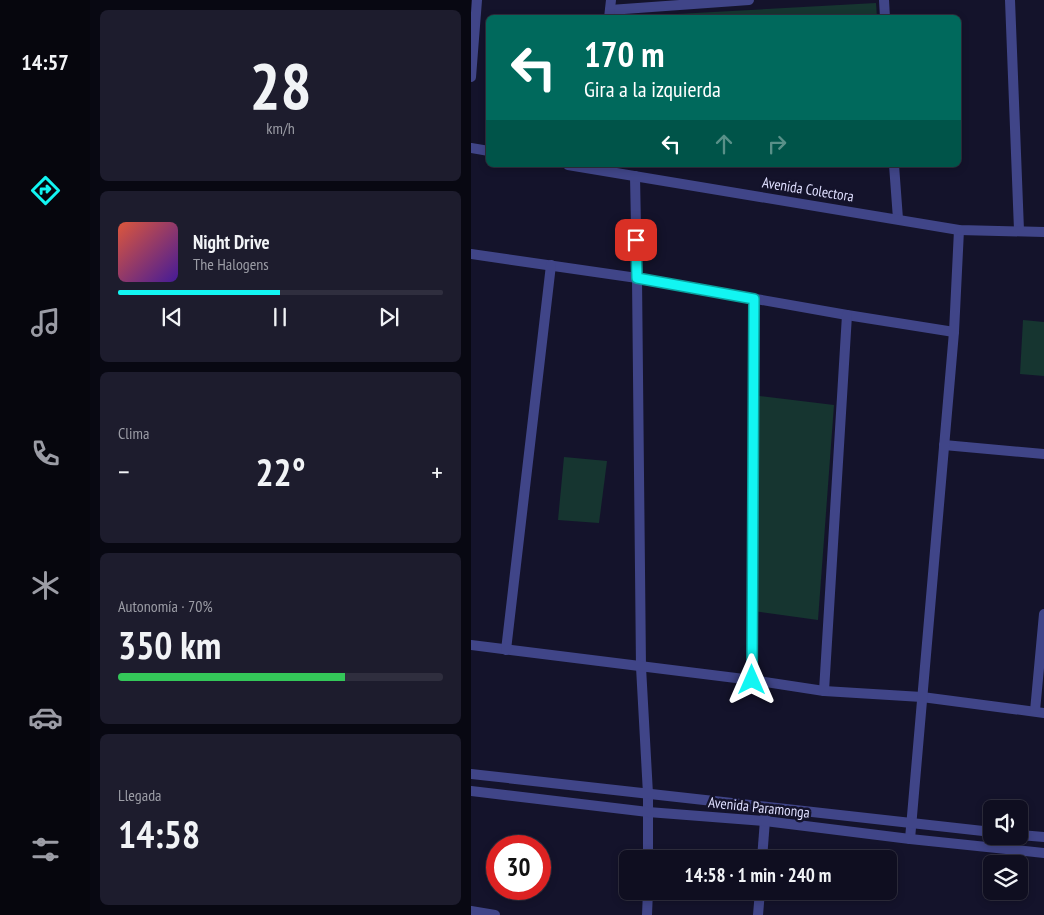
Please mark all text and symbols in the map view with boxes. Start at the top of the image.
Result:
text: 170 m [584,31,665,77]
icon: left [501,35,566,100]
text: 28 [249,43,312,127]
text: 14:57 [21,48,69,76]
text: Gira a la izquierda [584,75,721,103]
text: km/h [266,118,295,138]
icon: left [657,130,685,158]
icon: ahead [710,130,738,158]
icon: right [763,130,791,158]
street label: Avenida Colectora [761,172,855,206]
icon: directions [28,173,63,208]
pin [615,219,657,261]
icon: arrive [622,226,650,254]
text: Night Drive [193,230,270,254]
text: The Halogens [193,254,269,274]
icon: previous [158,303,186,331]
icon: pause [266,303,294,331]
icon: next [375,303,403,331]
icon: music [28,305,63,340]
text: Clima [118,423,149,443]
icon: phone [28,436,63,471]
text: 22° [255,447,306,496]
text: − [118,453,130,490]
text: + [431,453,443,490]
icon: climate [28,568,63,603]
text: Autonomía · 70% [118,596,213,616]
text: 350 km [118,620,221,669]
position arrow [725,653,777,705]
icon: car [28,700,63,735]
text: Llegada [118,785,162,805]
street label: Avenida Paramonga [707,792,811,822]
map controls [983,800,1028,900]
button: sound [983,800,1028,845]
text: 14:58 [118,809,200,858]
icon: filters [28,832,63,867]
speed limit sign: 30 [486,835,551,900]
button: layers [983,855,1028,900]
text: 14:58 · 1 min · 240 m [685,863,831,887]

